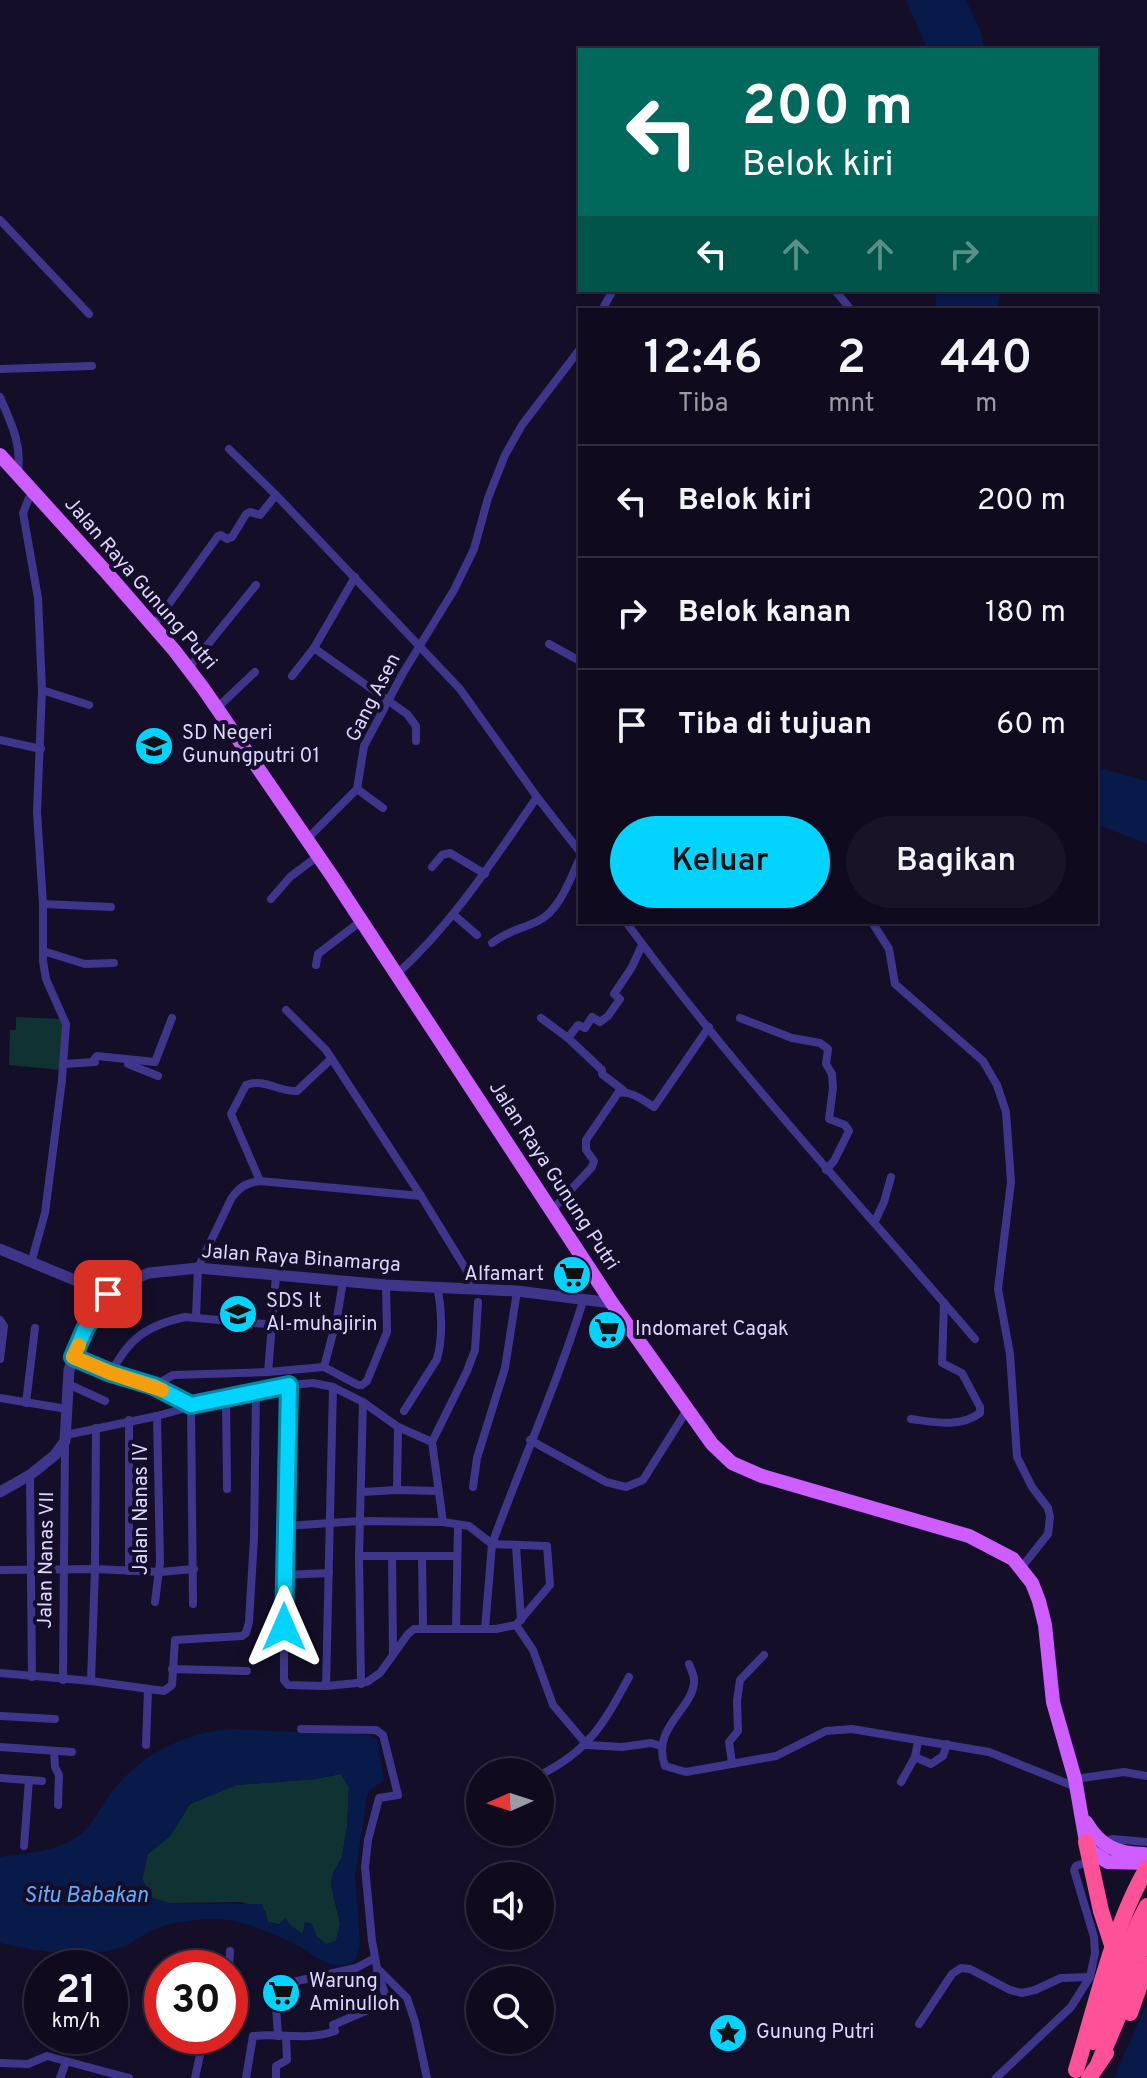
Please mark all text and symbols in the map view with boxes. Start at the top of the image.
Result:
text: 200 m [742,74,913,144]
icon: left [610,80,714,184]
text: Belok kiri [742,143,894,189]
icon: left [690,232,734,276]
icon: ahead [774,232,818,276]
icon: ahead [858,232,902,276]
icon: right [942,232,986,276]
text: 12:46 [644,330,763,390]
text: 2 [837,330,866,390]
text: 440 [940,330,1032,390]
text: Tiba [678,388,728,421]
text: mnt [828,388,875,421]
text: m [975,388,997,421]
icon: left [610,479,654,523]
text: Belok kiri [678,483,812,520]
text: 200 m [977,483,1066,520]
street label: Jalan Raya Gunung Putri [58,492,222,676]
icon: right [610,591,654,635]
text: Belok kanan [678,595,851,632]
text: 180 m [985,595,1066,632]
street label: Gang Asen [341,649,407,747]
icon: arrive [610,703,654,747]
text: Tiba di tujuan [678,707,872,744]
text: 60 m [996,707,1066,744]
place label: SD Negeri Gunungputri 01 [182,721,320,770]
school or university icon: SD Negeri Gunungputri 01 [133,725,175,767]
button: Keluar [610,816,830,908]
button: Bagikan [846,816,1066,908]
street label: Jalan Raya Gunung Putri [482,1076,624,1276]
street label: Jalan Raya Binamarga [200,1239,402,1279]
supermarket icon: Alfamart [551,1254,593,1296]
pin [74,1260,142,1328]
place label: Alfamart [464,1262,544,1288]
icon: arrive [86,1272,130,1316]
place label: SDS It Al-muhajirin [266,1289,378,1338]
school or university icon: SDS It Al-muhajirin [217,1293,259,1335]
supermarket icon: Indomaret Cagak [586,1309,628,1351]
place label: Indomaret Cagak [635,1317,789,1343]
street label: Jalan Nanas IV [129,1443,155,1575]
street label: Jalan Nanas VII [33,1491,61,1629]
position arrow [242,1585,326,1669]
north arrow [466,1758,554,1846]
map controls [466,1758,554,2054]
button: sound [466,1862,554,1950]
water label: Situ Babakan [24,1883,148,1910]
speed limit sign: 30 [144,1950,248,2054]
button: search [466,1966,554,2054]
text: 21 [56,1967,96,2017]
place label: Warung Aminulloh [309,1969,400,2018]
supermarket icon: Warung Aminulloh [260,1972,302,2014]
text: km/h [52,2009,100,2035]
place icon: Gunung Putri [707,2012,749,2054]
place label: Gunung Putri [756,2020,874,2046]

